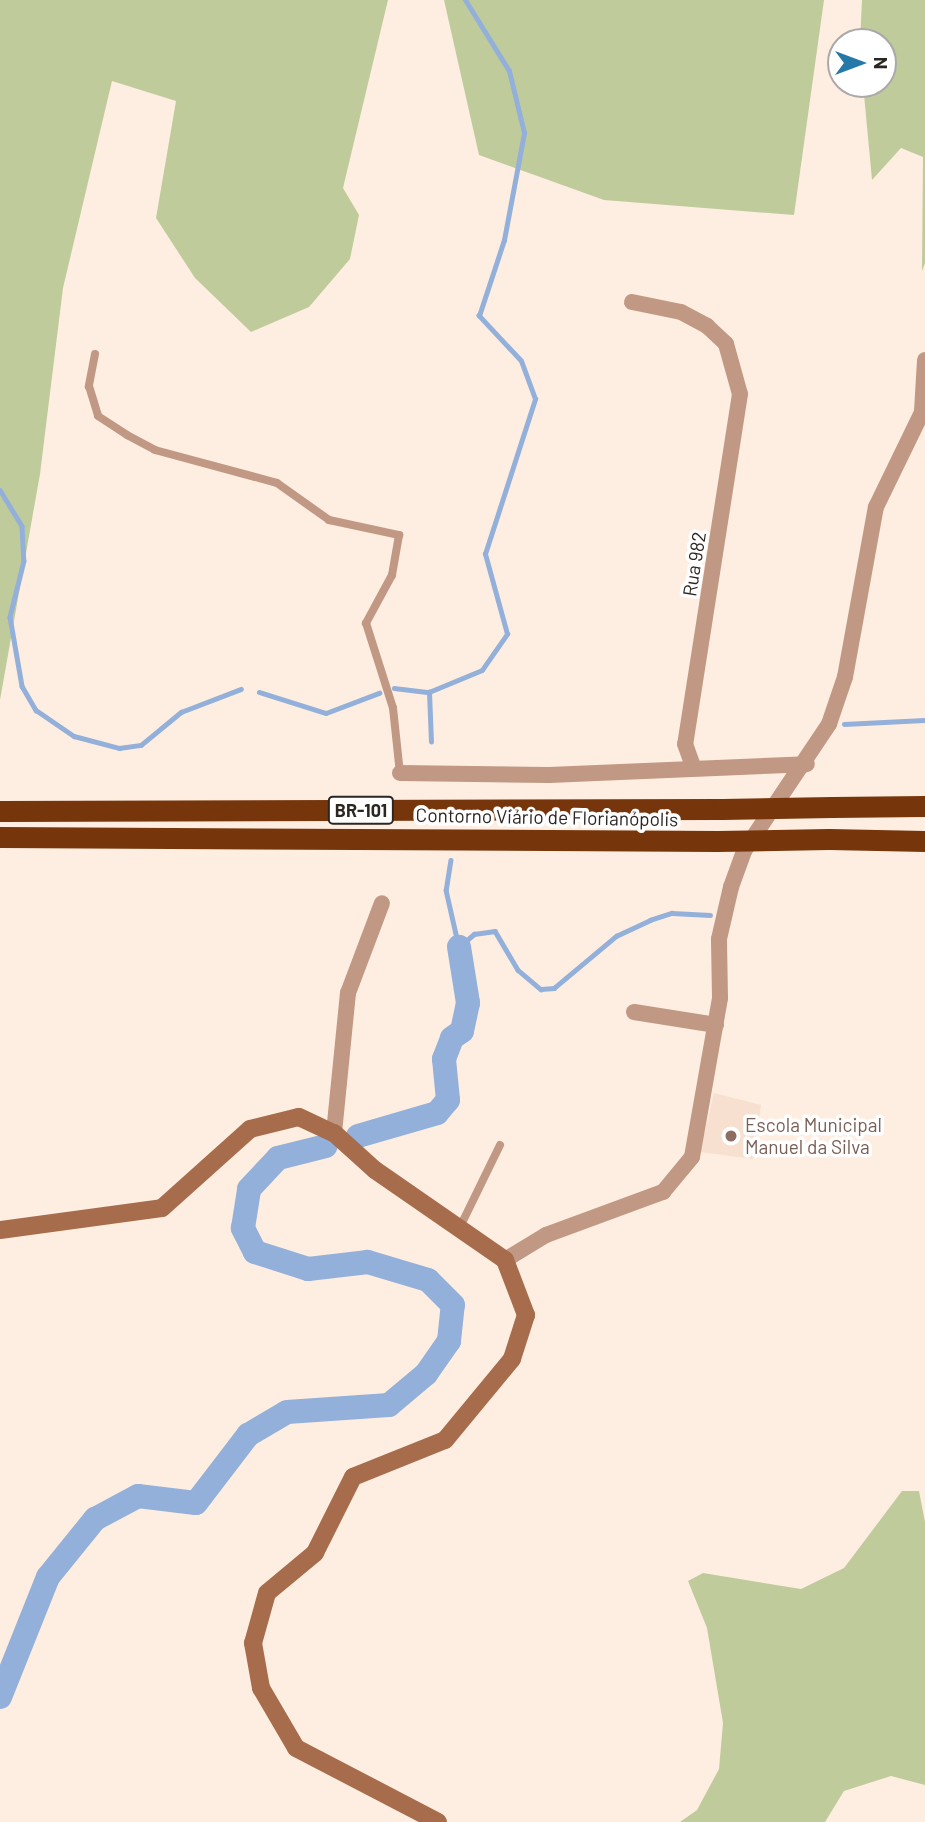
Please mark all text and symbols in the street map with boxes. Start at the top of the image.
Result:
north arrow [827,28,897,98]
text: N [870,57,893,69]
street label: Rua 982 [678,530,710,598]
road number: BR-101 [328,796,394,824]
street label: Contorno Viário de Florianópolis [416,803,678,831]
place label: Escola Municipal Manuel da Silva [745,1114,882,1158]
marker: Escola Municipal Manuel da Silva [723,1128,739,1144]

